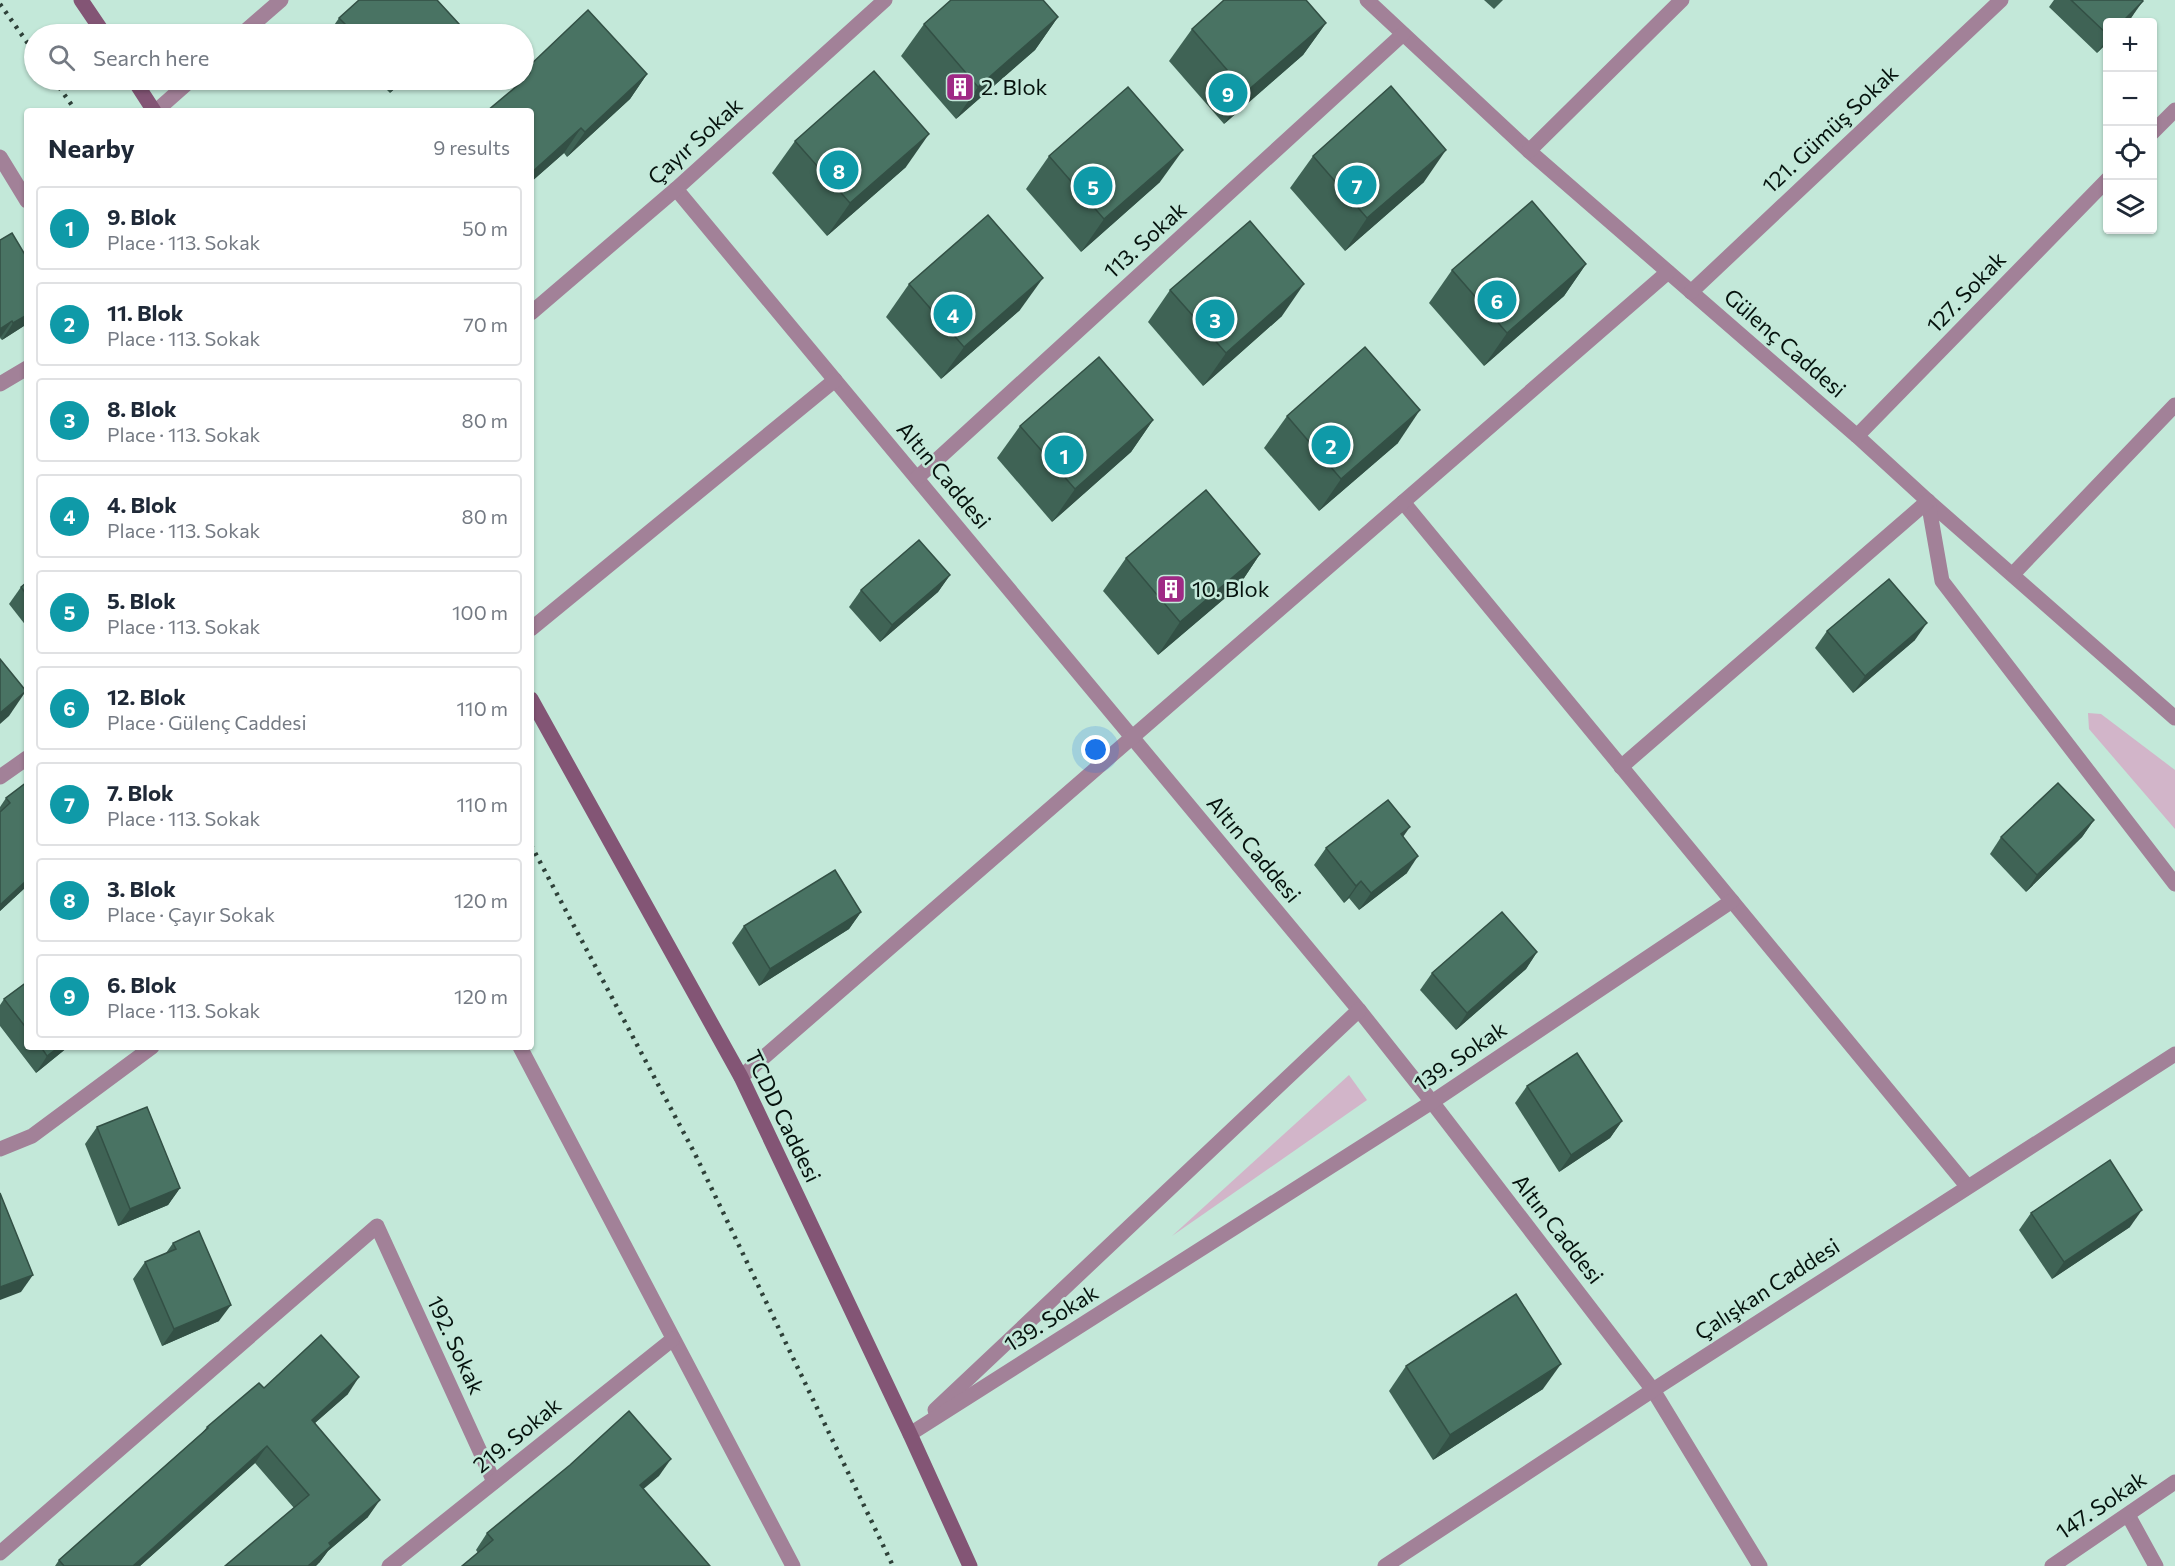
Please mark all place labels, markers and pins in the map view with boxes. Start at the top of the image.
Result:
pin: 9 [1208,70,1248,116]
building icon: 2. Blok [944,71,976,103]
place label: 2. Blok [981,73,1048,100]
pin: 8 [820,148,858,192]
pin: 7 [1338,162,1376,207]
pin: 5 [1074,164,1112,208]
pin: 6 [1478,278,1516,322]
pin: 4 [934,292,972,336]
pin: 3 [1196,296,1234,342]
pin: 2 [1312,422,1350,468]
pin: 1 [1044,432,1084,478]
building icon: 10. Blok [1155,573,1187,605]
place label: 10. Blok [1192,575,1270,602]

